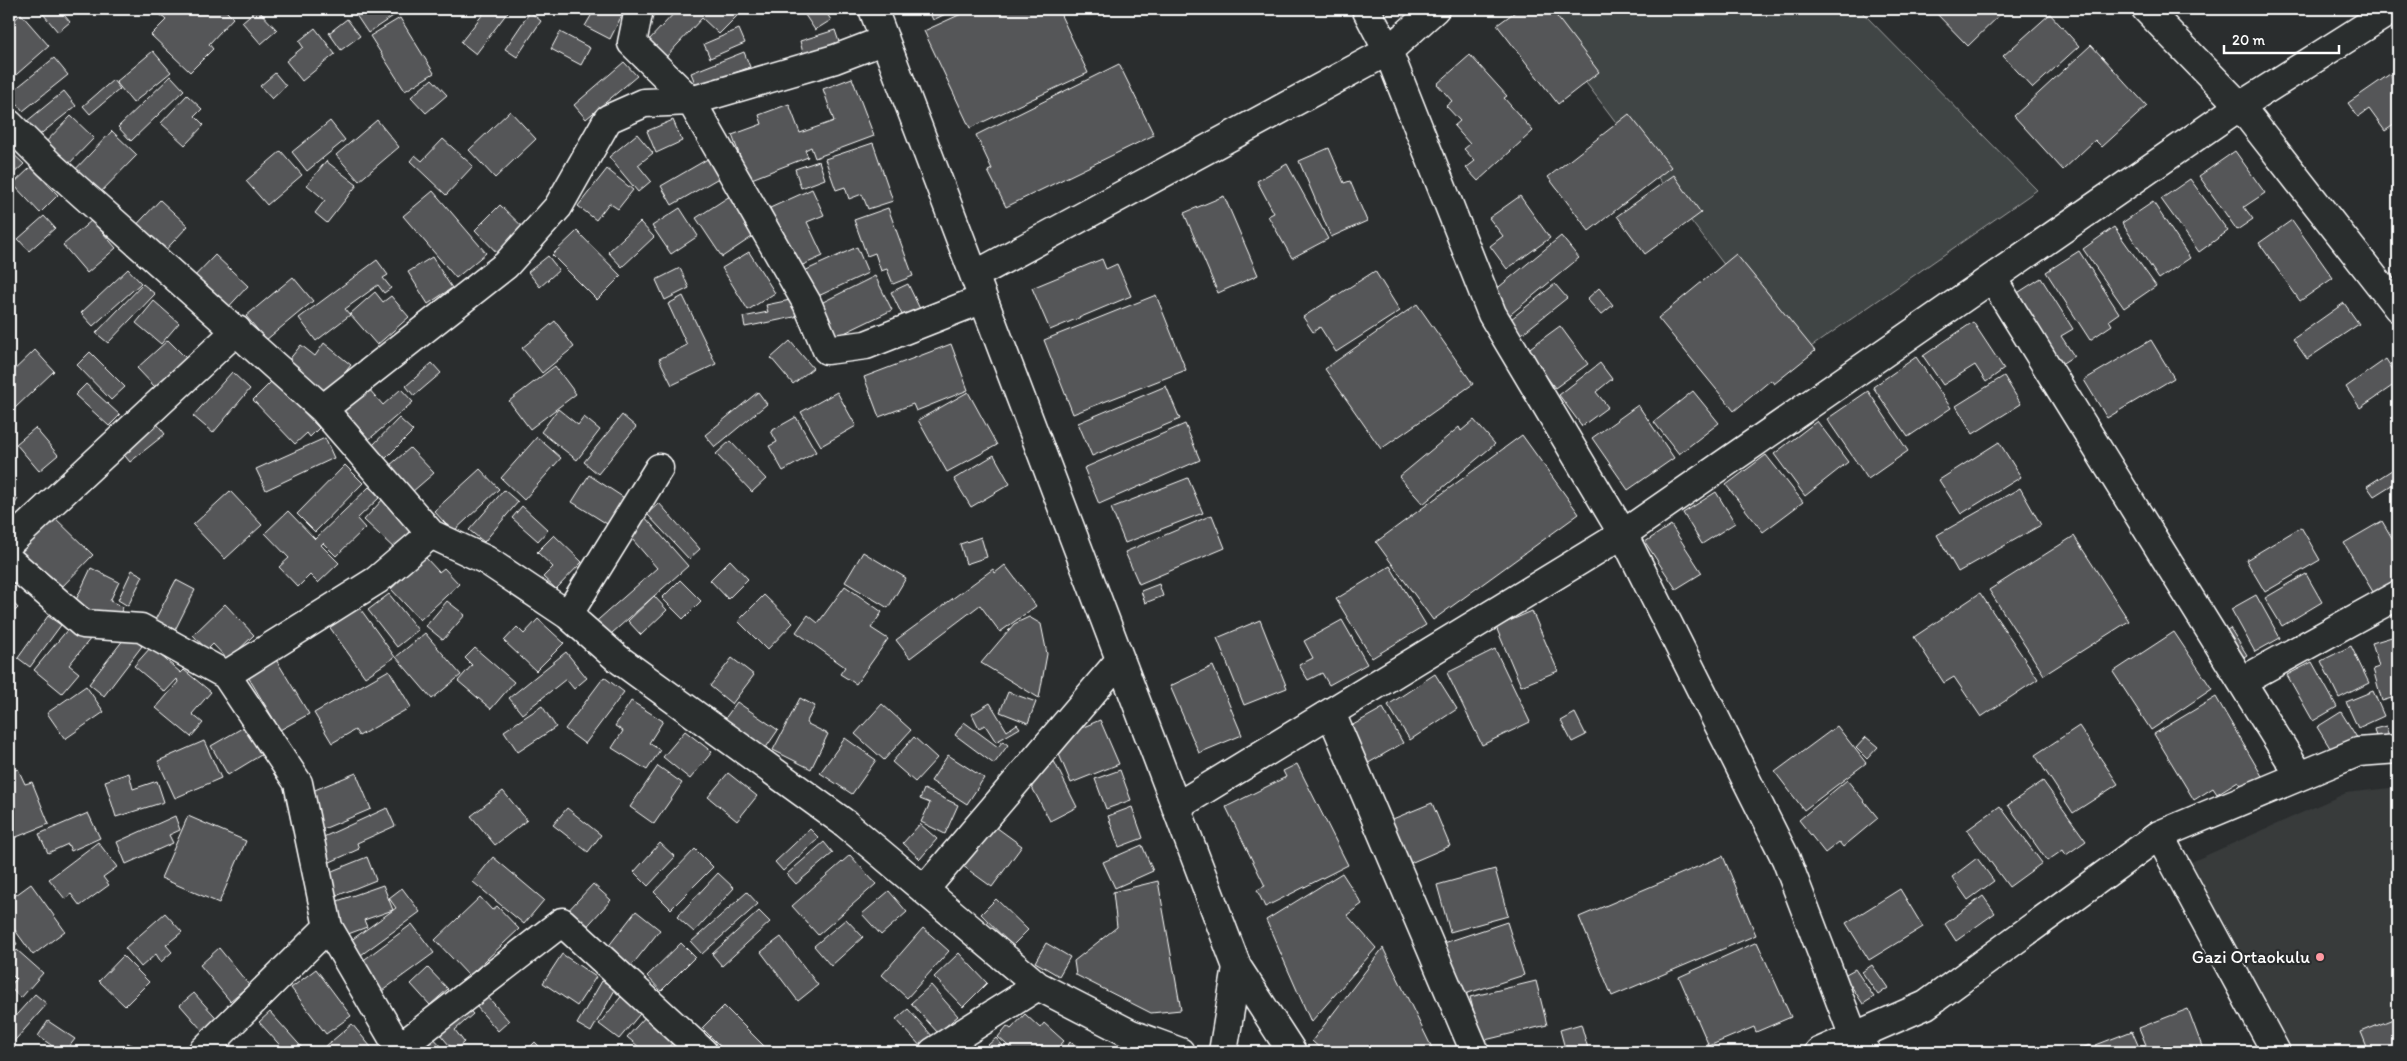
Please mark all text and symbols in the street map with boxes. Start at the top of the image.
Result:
scale bar [2224,22,2340,54]
text: 20 m [2232,31,2266,49]
place label: Gazi Ortaokulu [2192,946,2310,968]
marker: Gazi Ortaokulu [2314,951,2326,963]

